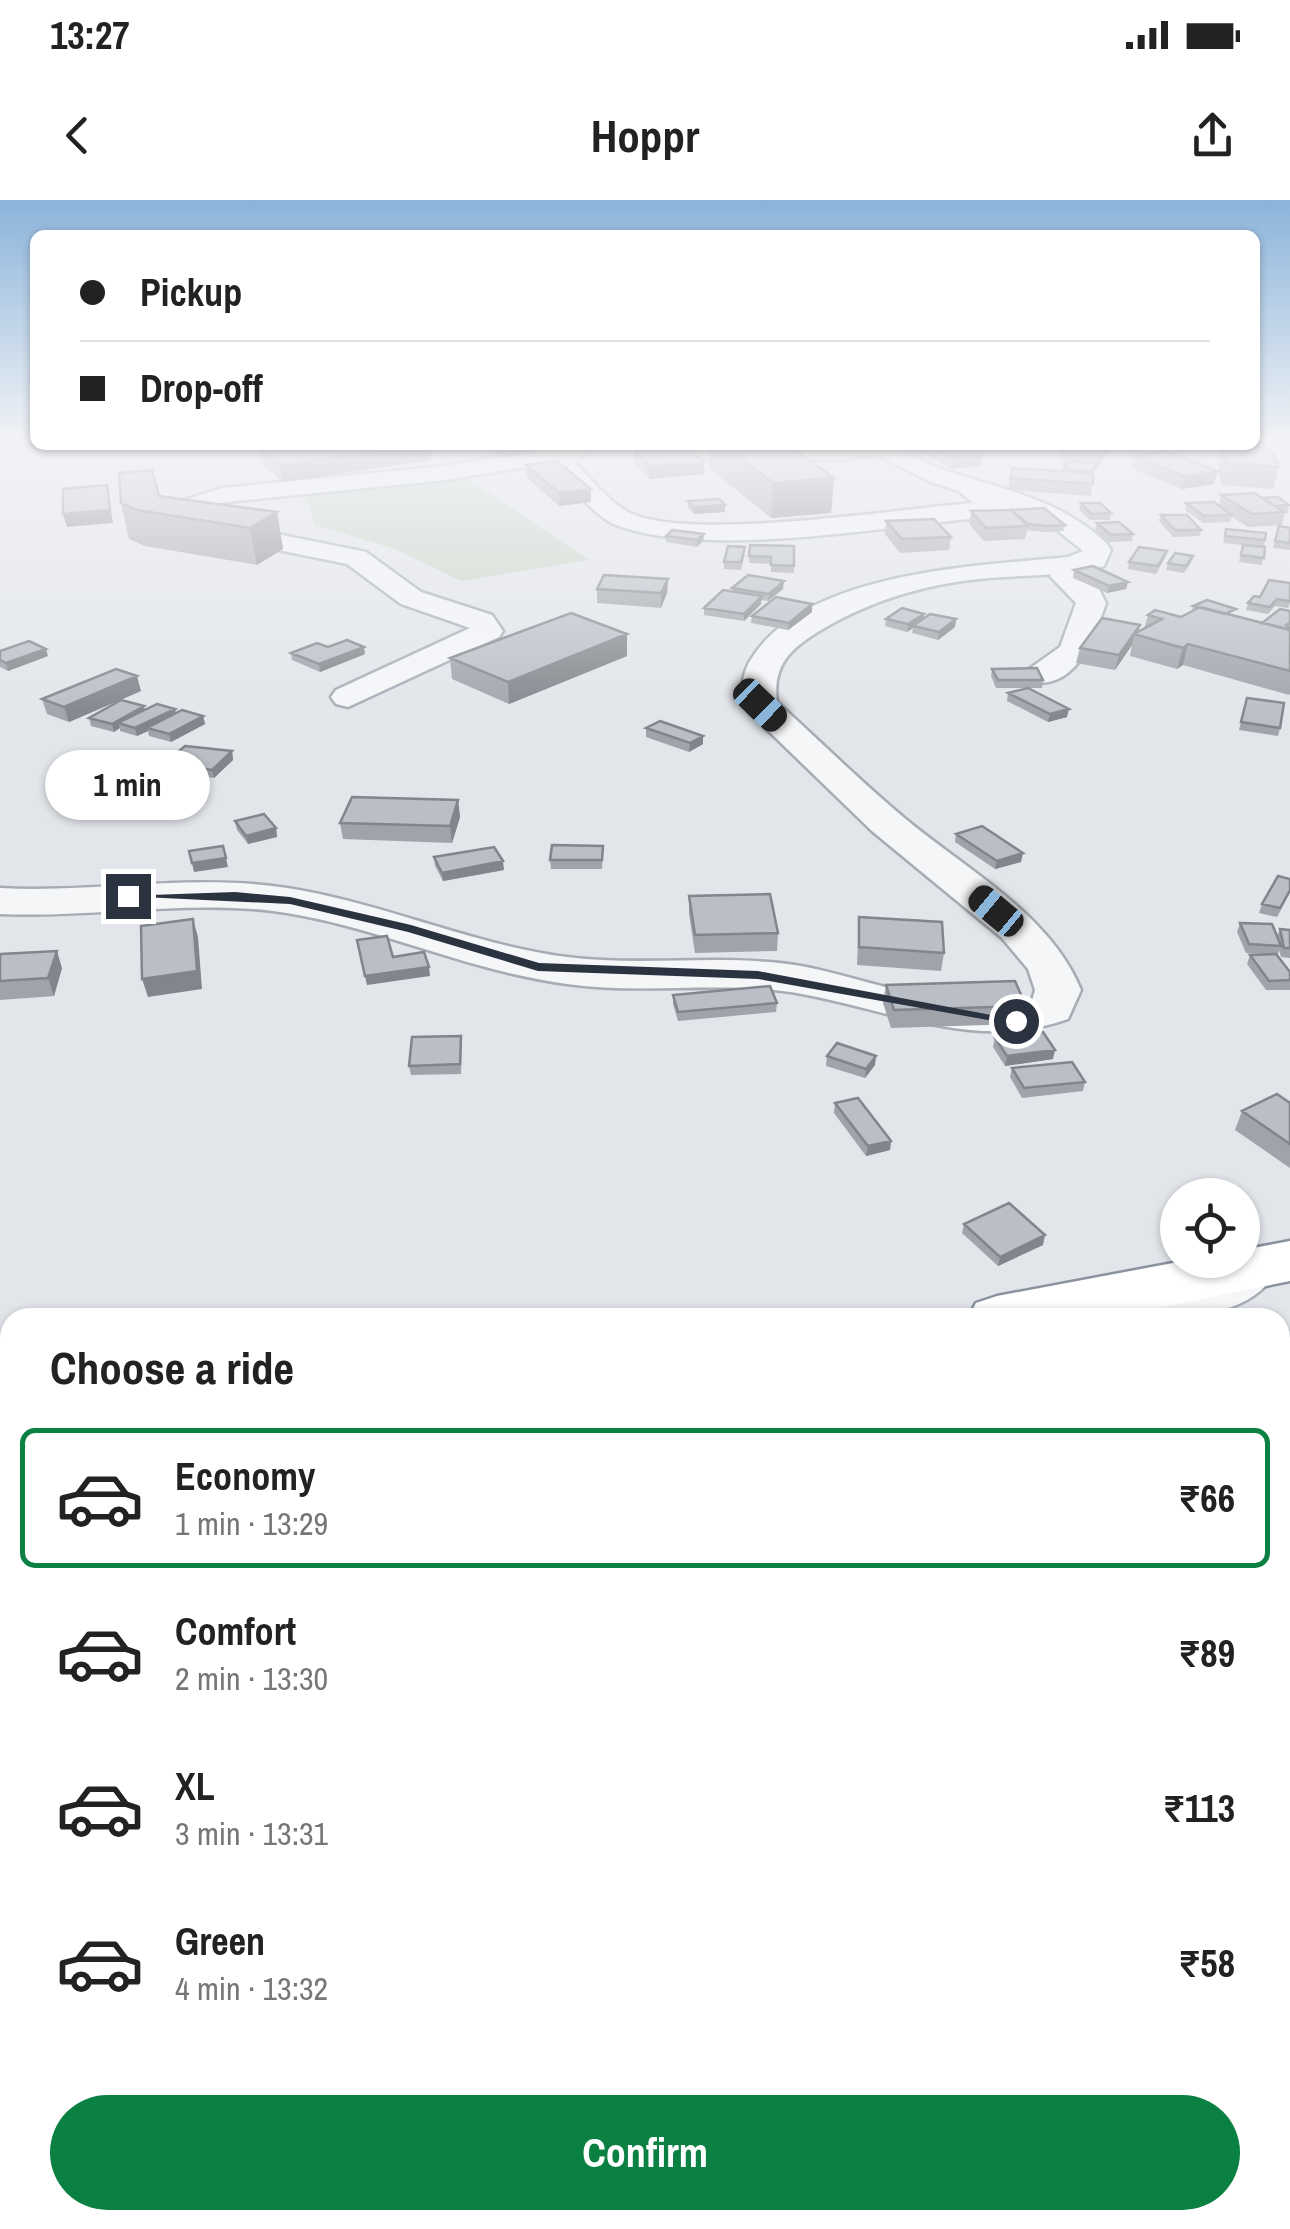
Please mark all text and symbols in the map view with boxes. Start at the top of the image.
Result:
text: 13:27 [50,10,130,61]
text: Hoppr [591,105,699,166]
icon: back [50,108,105,163]
icon: share [1185,108,1240,163]
text: Pickup [140,267,242,318]
text: Drop-off [140,363,263,414]
car [728,673,792,737]
callout: 1 min [46,751,210,821]
text: 1 min [93,763,162,806]
route end [106,874,151,919]
car [963,880,1029,942]
route start [994,999,1039,1044]
map controls [1160,1178,1260,1278]
button: locate [1160,1178,1260,1278]
text: Choose a ride [50,1337,294,1398]
text: Economy [175,1451,315,1502]
icon: car [55,1453,145,1543]
text: ₹66 [1178,1473,1235,1524]
text: 1 min · 13:29 [175,1502,328,1545]
text: Comfort [175,1606,296,1657]
icon: car [55,1608,145,1698]
text: ₹89 [1178,1628,1235,1679]
text: 2 min · 13:30 [175,1657,328,1700]
text: XL [175,1761,215,1812]
icon: car [55,1763,145,1853]
text: ₹113 [1163,1783,1235,1834]
text: 3 min · 13:31 [175,1812,328,1855]
text: Green [175,1916,265,1967]
icon: car [55,1918,145,2008]
text: ₹58 [1178,1938,1235,1989]
text: 4 min · 13:32 [175,1967,328,2010]
button: Confirm [50,2095,1240,2210]

